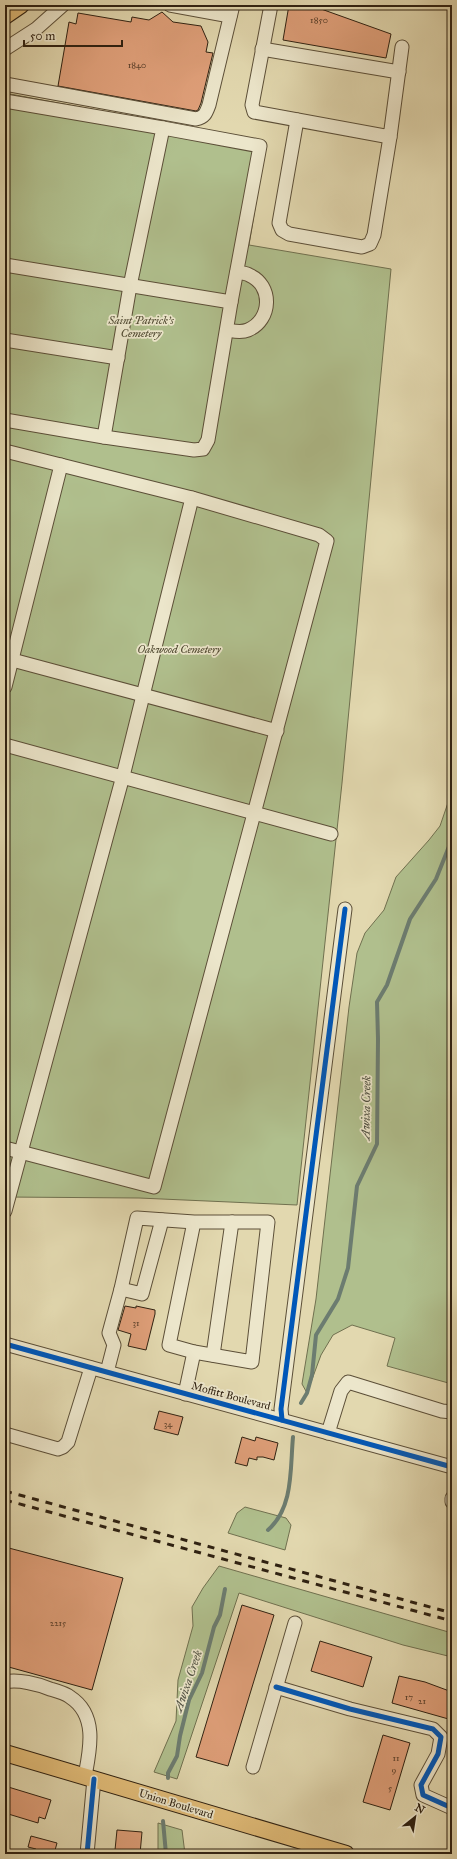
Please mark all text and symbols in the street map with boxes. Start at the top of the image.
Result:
house number: 1850 [310,14,328,25]
scale bar [24,22,122,48]
text: 50 m [30,29,55,43]
house number: 1840 [128,59,146,70]
park label: Saint Patrick's Cemetery [107,314,174,340]
park label: Oakwood Cemetery [137,643,222,656]
water label: Awixa Creek [358,1075,374,1142]
house number: 31 [132,1317,140,1328]
street label: Moffitt Boulevard [190,1379,272,1413]
house number: 34 [164,1418,173,1429]
house number: 2215 [50,1617,67,1628]
water label: Awixa Creek [170,1648,205,1716]
house number: 17 [405,1691,413,1702]
house number: 21 [418,1695,426,1706]
house number: 11 [392,1752,400,1763]
house number: 9 [392,1764,397,1775]
house number: 5 [388,1782,393,1793]
street label: Union Boulevard [137,1787,215,1822]
north arrow [395,1797,435,1837]
text: N [412,1801,428,1817]

